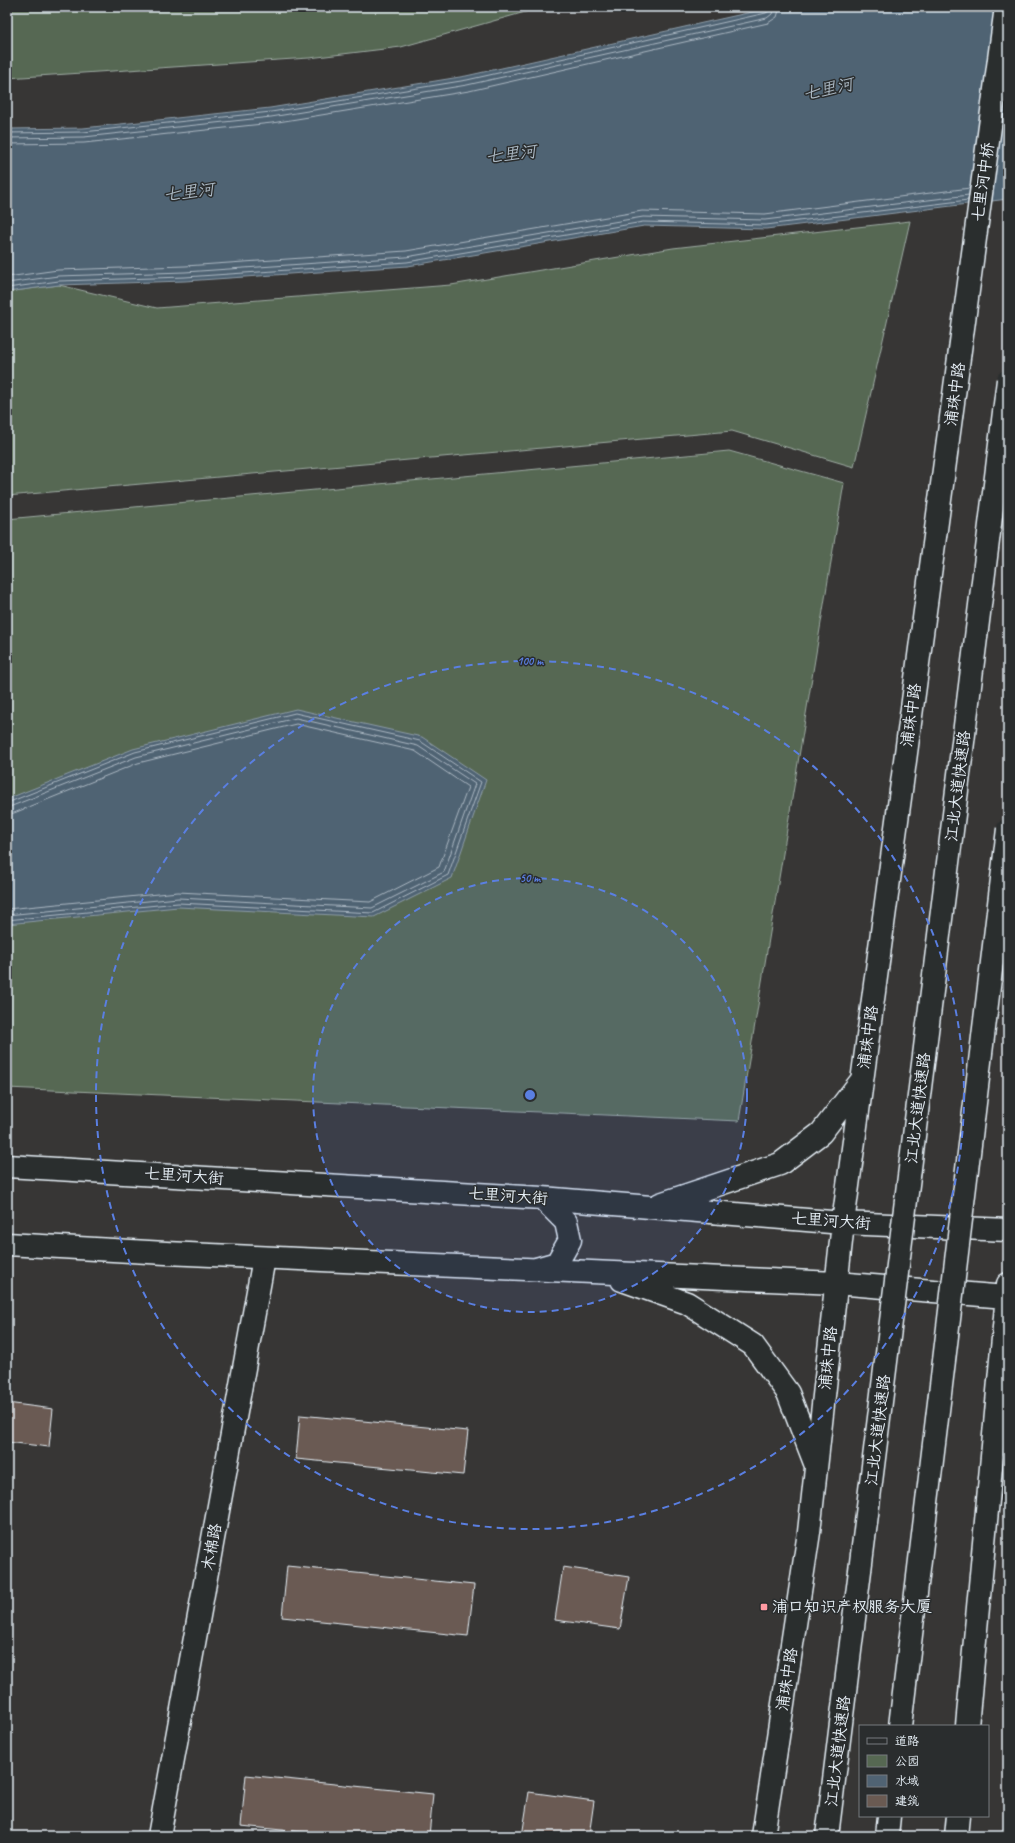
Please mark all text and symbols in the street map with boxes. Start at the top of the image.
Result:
water label: 七里河 [801,73,858,105]
water label: 七里河 [484,140,541,168]
street label: 七里河中桥 [968,141,998,223]
water label: 七里河 [162,178,219,206]
street label: 浦珠中路 [941,361,969,427]
text: 100 m [517,653,544,669]
street label: 浦珠中路 [897,682,925,748]
street label: 江北大道快速路 [941,729,975,843]
text: 50 m [520,870,541,886]
street label: 浦珠中路 [854,1004,882,1070]
street label: 江北大道快速路 [901,1051,935,1165]
centre of rings [523,1088,537,1102]
street label: 七里河大街 [143,1163,225,1189]
street label: 七里河大街 [467,1183,549,1209]
street label: 七里河大街 [790,1208,872,1234]
street label: 浦珠中路 [815,1325,841,1391]
street label: 江北大道快速路 [861,1373,895,1487]
street label: 木棉路 [198,1522,226,1572]
place label: 浦口知识产权服务大厦 [772,1597,932,1617]
marker: 浦口知识产权服务大厦 [759,1602,769,1612]
street label: 浦珠中路 [772,1646,802,1712]
street label: 江北大道快速路 [821,1694,855,1808]
legend [859,1725,989,1817]
text: 道路 [895,1733,919,1749]
text: 公园 [895,1753,919,1769]
text: 水域 [895,1773,919,1789]
text: 建筑 [895,1793,919,1809]

